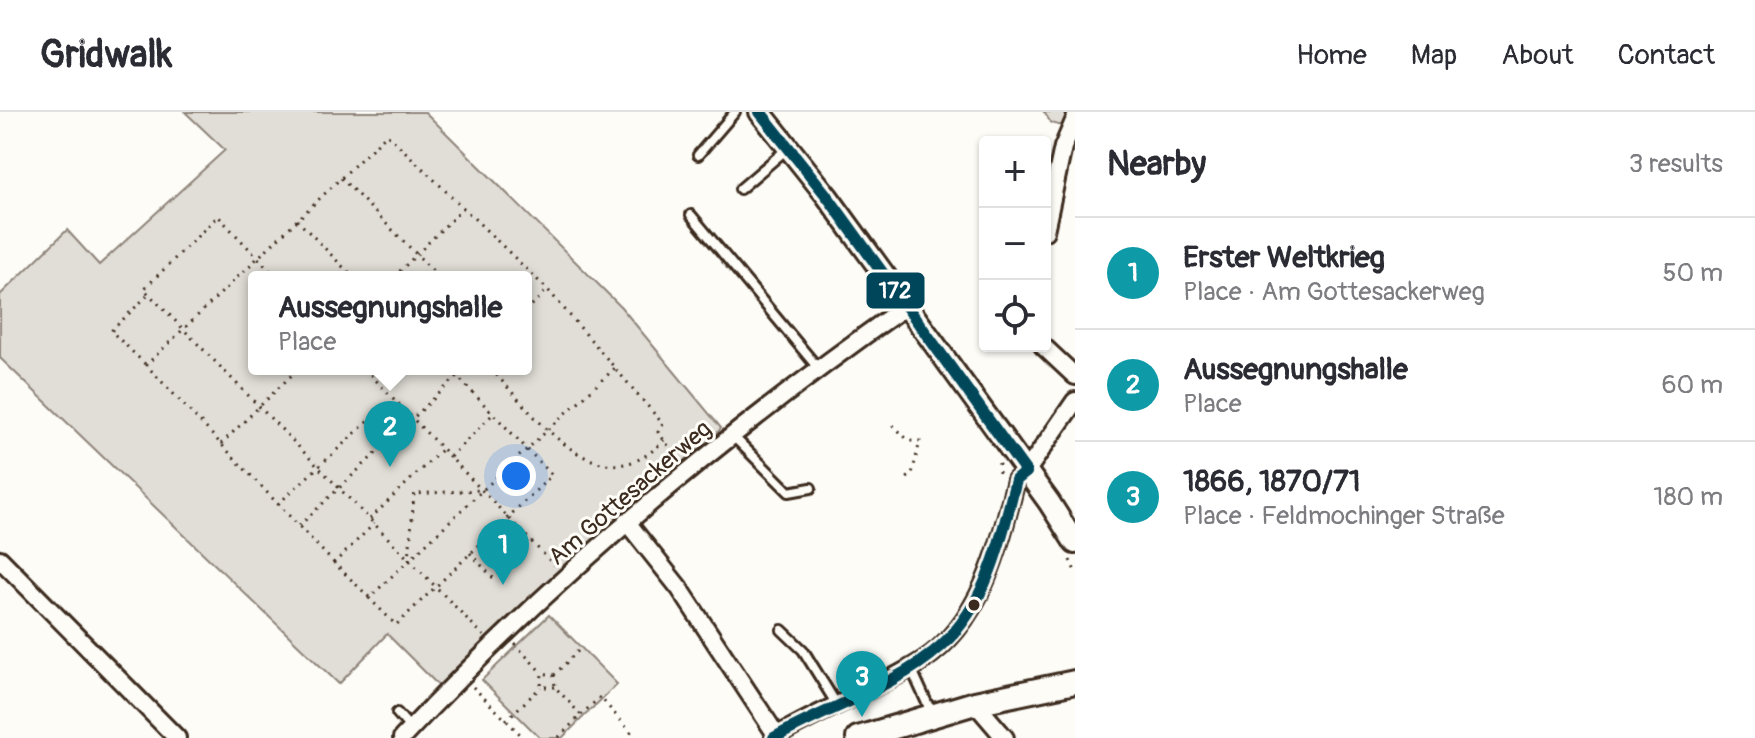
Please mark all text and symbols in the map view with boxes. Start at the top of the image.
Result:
text: Gridwalk [40,31,172,79]
text: Home [1296,38,1367,73]
text: Map [1411,38,1457,73]
text: About [1501,38,1574,73]
text: Contact [1618,38,1715,73]
map controls [979,136,1051,352]
button: + [979,136,1051,208]
text: Nearby [1107,143,1206,186]
text: 3 results [1629,148,1723,180]
button: − [979,208,1051,280]
text: Erster Weltkrieg [1183,239,1385,276]
text: 1 [1128,257,1138,289]
text: 50 m [1662,257,1723,289]
popup [248,271,532,375]
line badge: 172 [865,271,926,310]
text: Place · Am Gottesackerweg [1183,276,1485,308]
text: 172 [879,277,911,305]
button: locate [979,280,1051,352]
text: Aussegnungshalle [278,289,502,326]
text: Place [278,326,336,358]
text: Aussegnungshalle [1183,351,1408,388]
text: 2 [1126,369,1140,401]
text: 60 m [1661,369,1723,401]
text: Place [1183,388,1242,420]
pin: 2 [364,401,416,467]
street label: Am Gottesackerweg [543,414,717,572]
your location [496,456,536,496]
text: 1866, 1870/71 [1183,463,1360,500]
text: 3 [1126,481,1140,513]
text: 180 m [1653,481,1723,513]
text: Place · Feldmochinger Straße [1183,500,1505,532]
pin: 1 [477,519,529,585]
unlabelled marker [966,597,982,613]
pin: 3 [836,651,888,717]

